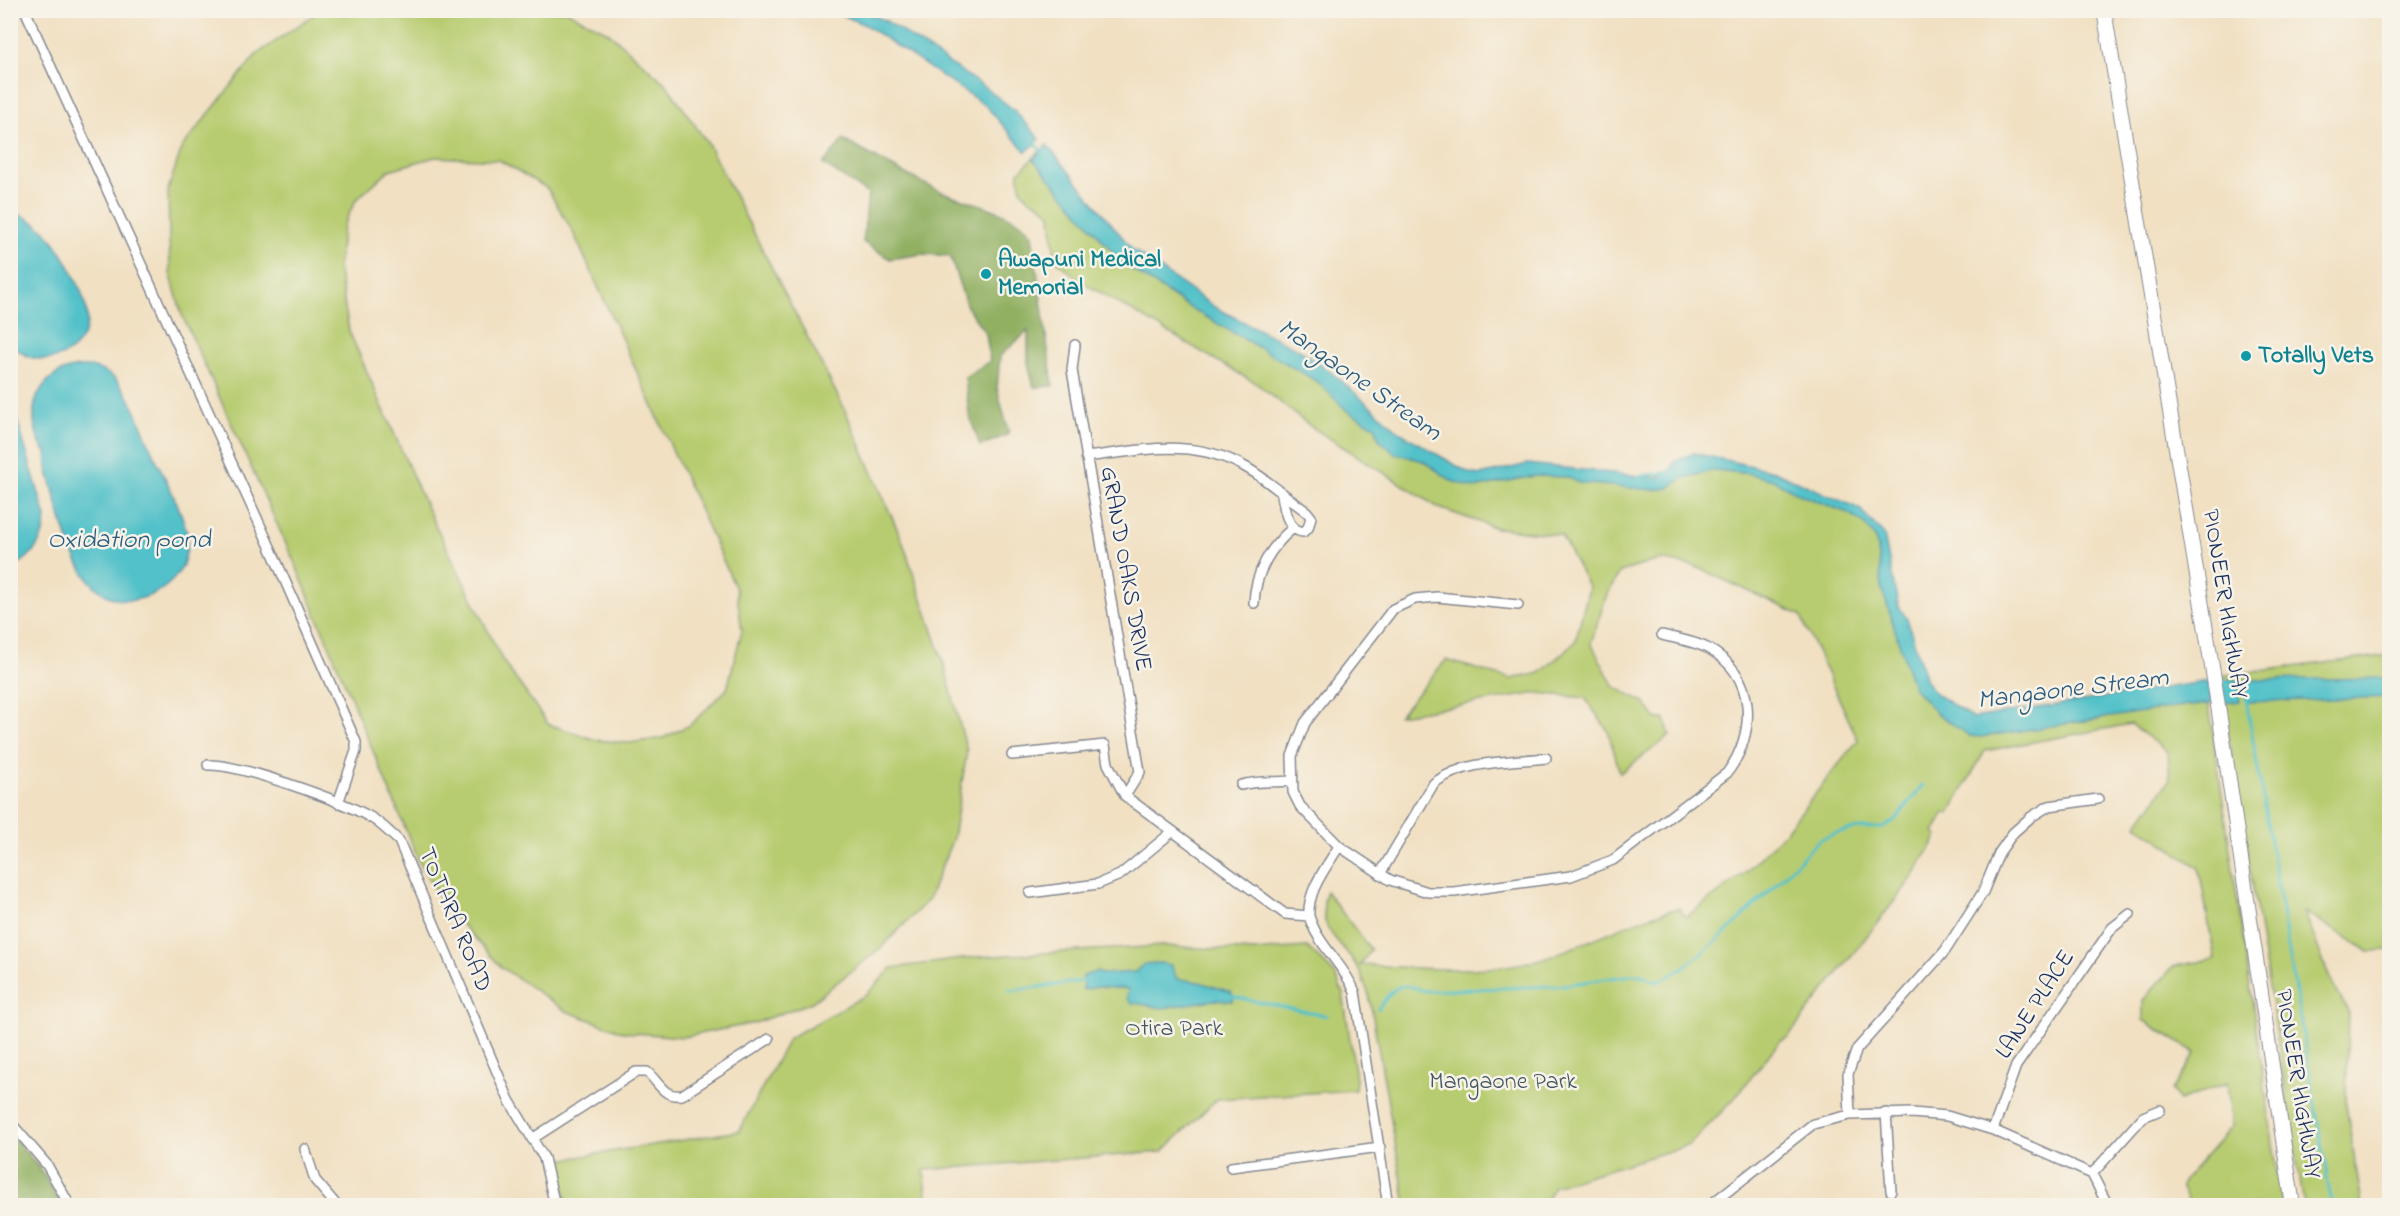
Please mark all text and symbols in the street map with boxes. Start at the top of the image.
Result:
place label: Awapuni Medical Memorial [998,243,1161,306]
marker: Awapuni Medical Memorial [979,267,993,281]
water label: Mangaone Stream [1269,310,1449,452]
place label: Totally Vets [2258,339,2374,375]
marker: Totally Vets [2239,349,2253,363]
street label: GRAND OAKS DRIVE [1090,464,1160,674]
street label: PIONEER HIGHWAY [2192,507,2256,701]
water label: Oxidation pond [47,522,212,560]
water label: Mangaone Stream [1975,659,2172,721]
street label: TOTARA ROAD [408,842,500,998]
street label: LANE PLACE [1987,943,2085,1067]
street label: PIONEER HIGHWAY [2265,987,2329,1181]
park label: Otira Park [1125,1012,1223,1047]
park label: Mangaone Park [1429,1065,1577,1100]

